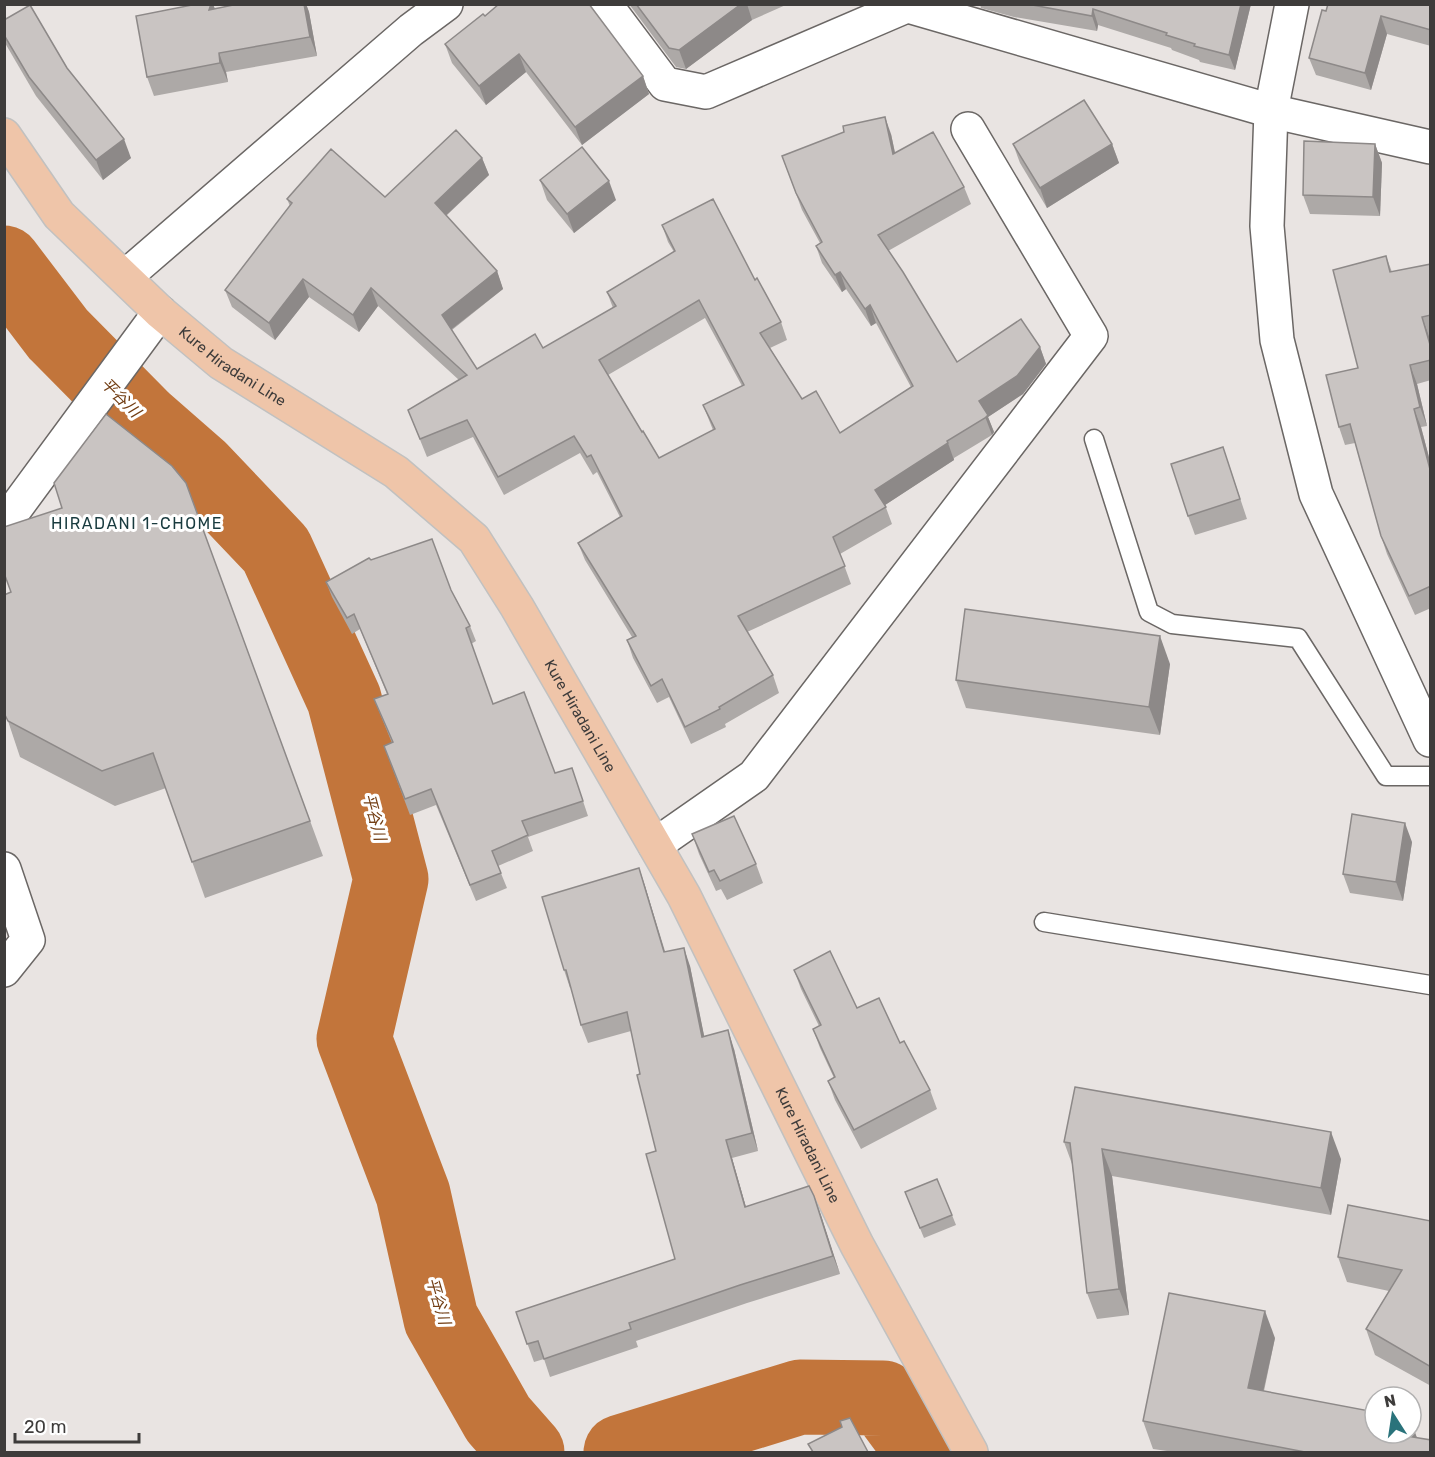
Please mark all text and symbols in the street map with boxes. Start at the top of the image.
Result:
street label: Kure Hiradani Line [175,323,289,410]
water label: 平谷川 [97,374,146,422]
district label: HIRADANI 1-CHOME [51,514,223,533]
street label: Kure Hiradani Line [540,657,620,775]
water label: 平谷川 [359,791,390,845]
street label: Kure Hiradani Line [771,1084,844,1206]
water label: 平谷川 [423,1275,455,1329]
north arrow [1363,1385,1423,1445]
text: N [1382,1390,1398,1411]
scale bar [15,1406,140,1444]
text: 20 m [24,1416,66,1438]

